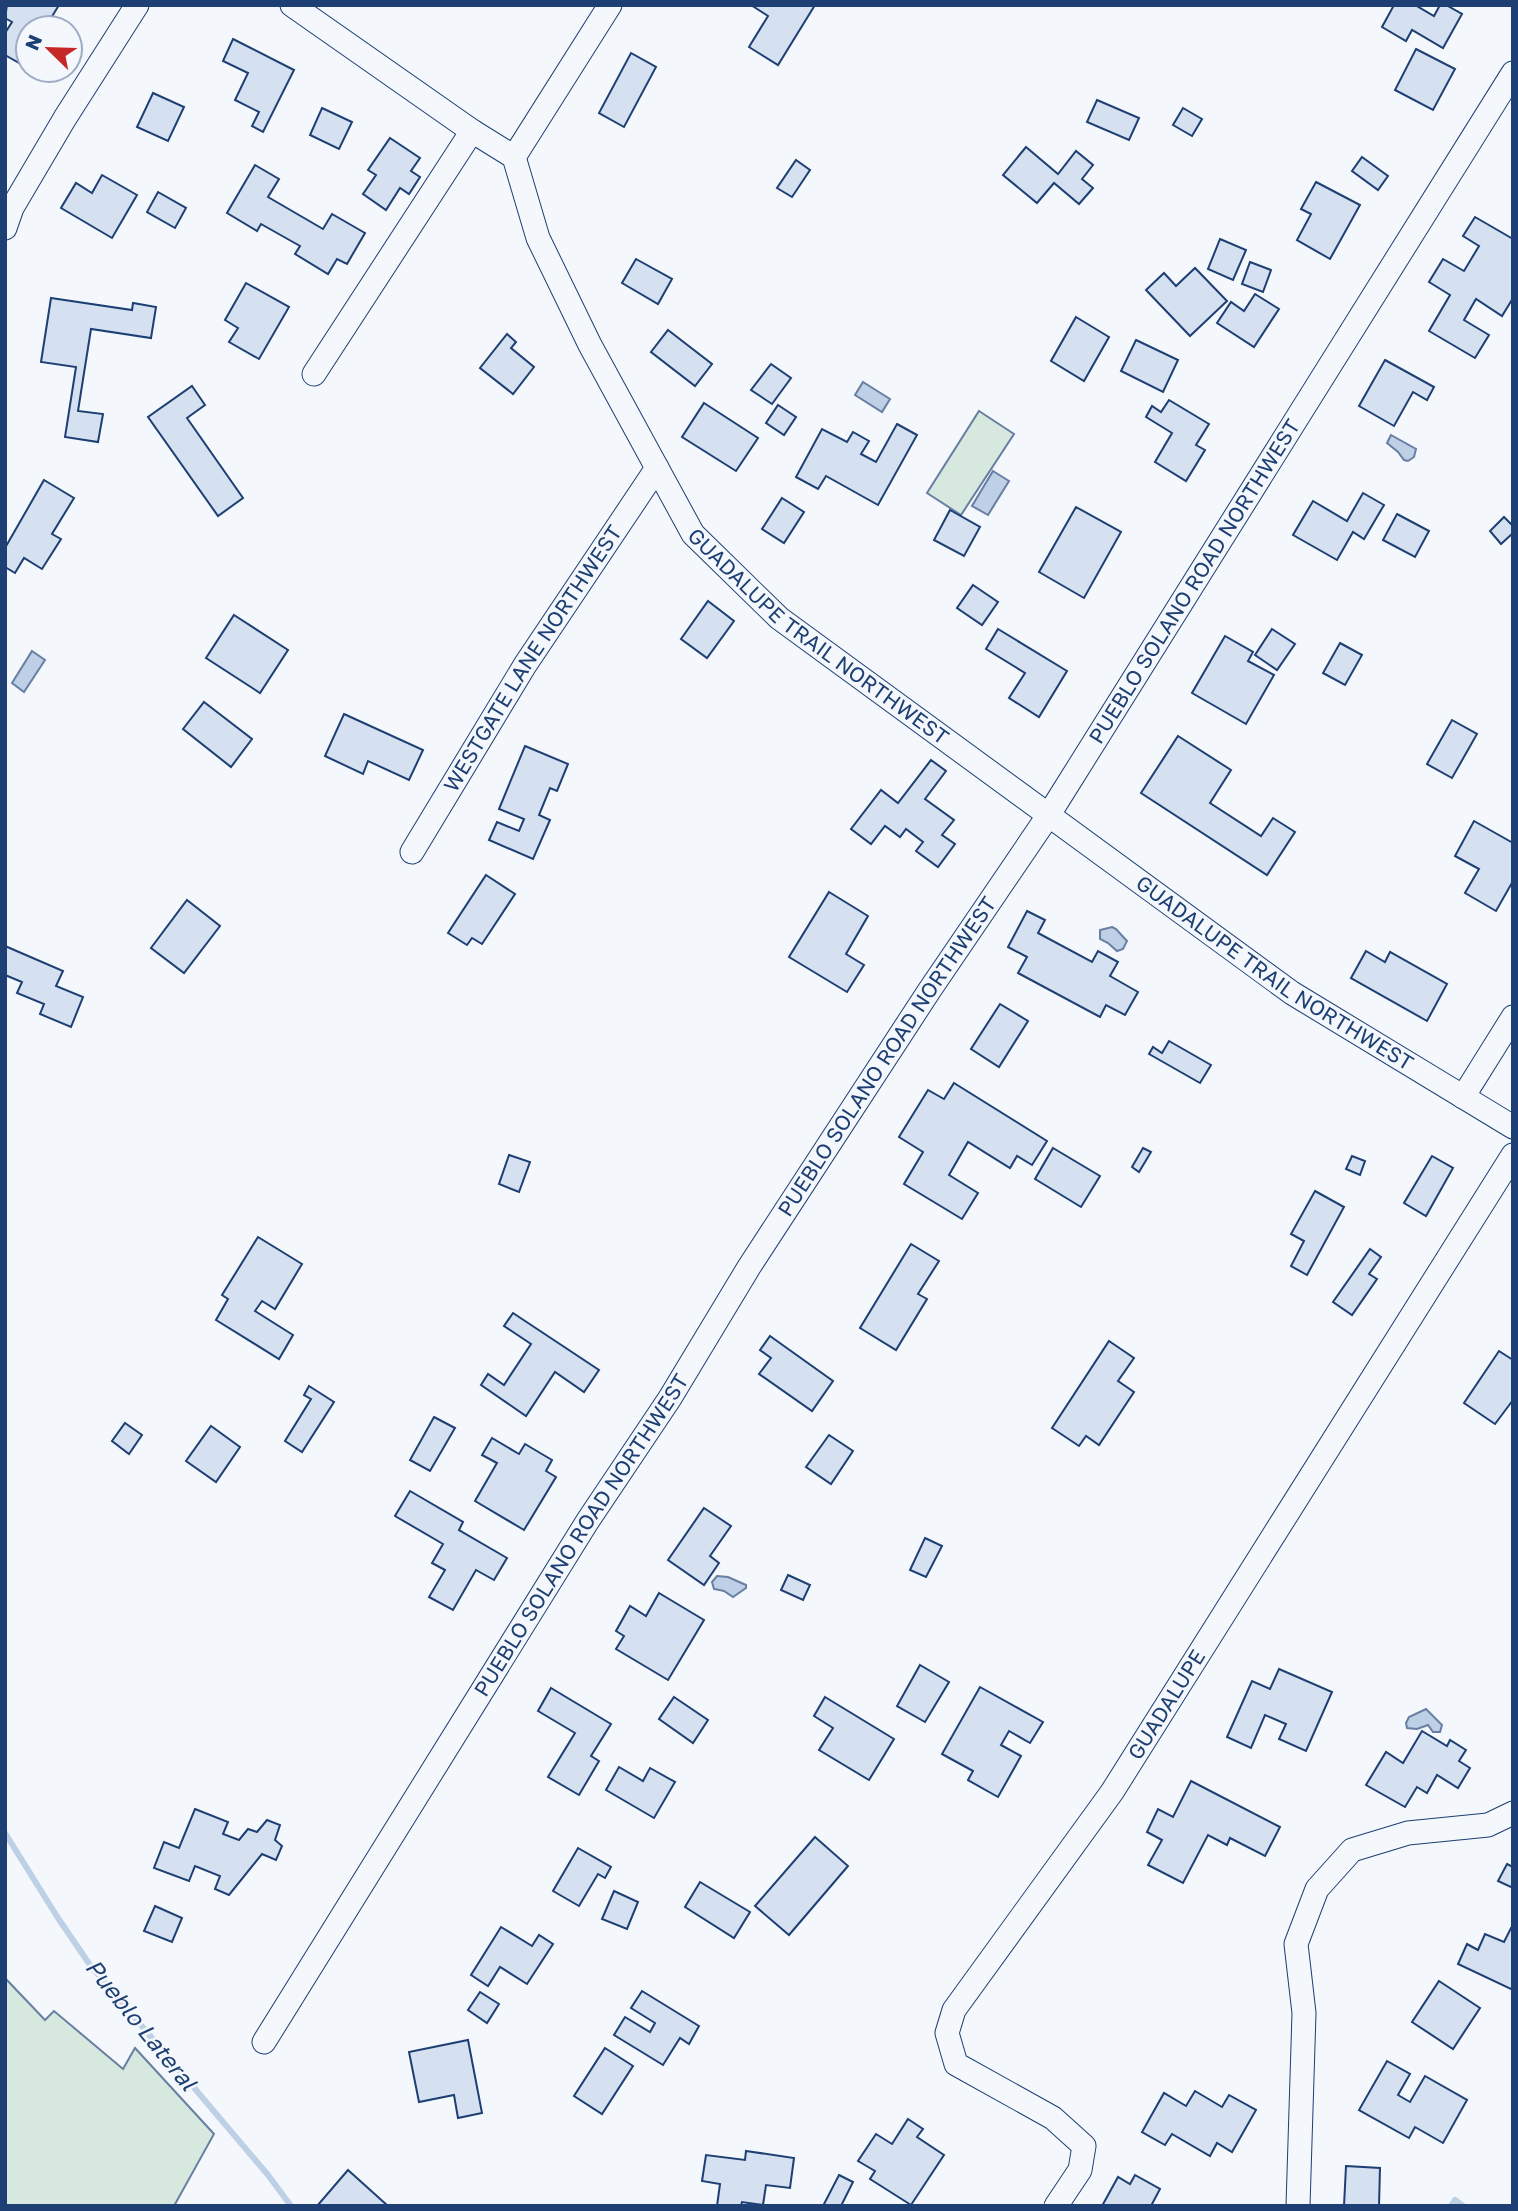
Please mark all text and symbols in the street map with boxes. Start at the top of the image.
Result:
north arrow [14,14,84,84]
text: N [19,31,46,53]
street label: PUEBLO SOLANO ROAD NORTHWEST [1083,414,1305,748]
street label: WESTGATE LANE NORTHWEST [437,520,627,796]
street label: GUADALUPE TRAIL NORTHWEST [683,522,954,750]
street label: GUADALUPE TRAIL NORTHWEST [1131,869,1418,1075]
street label: PUEBLO SOLANO ROAD NORTHWEST [772,891,1001,1221]
street label: PUEBLO SOLANO ROAD NORTHWEST [468,1369,693,1701]
street label: GUADALUPE [1122,1644,1210,1764]
water label: Pueblo Lateral [80,1953,204,2097]

